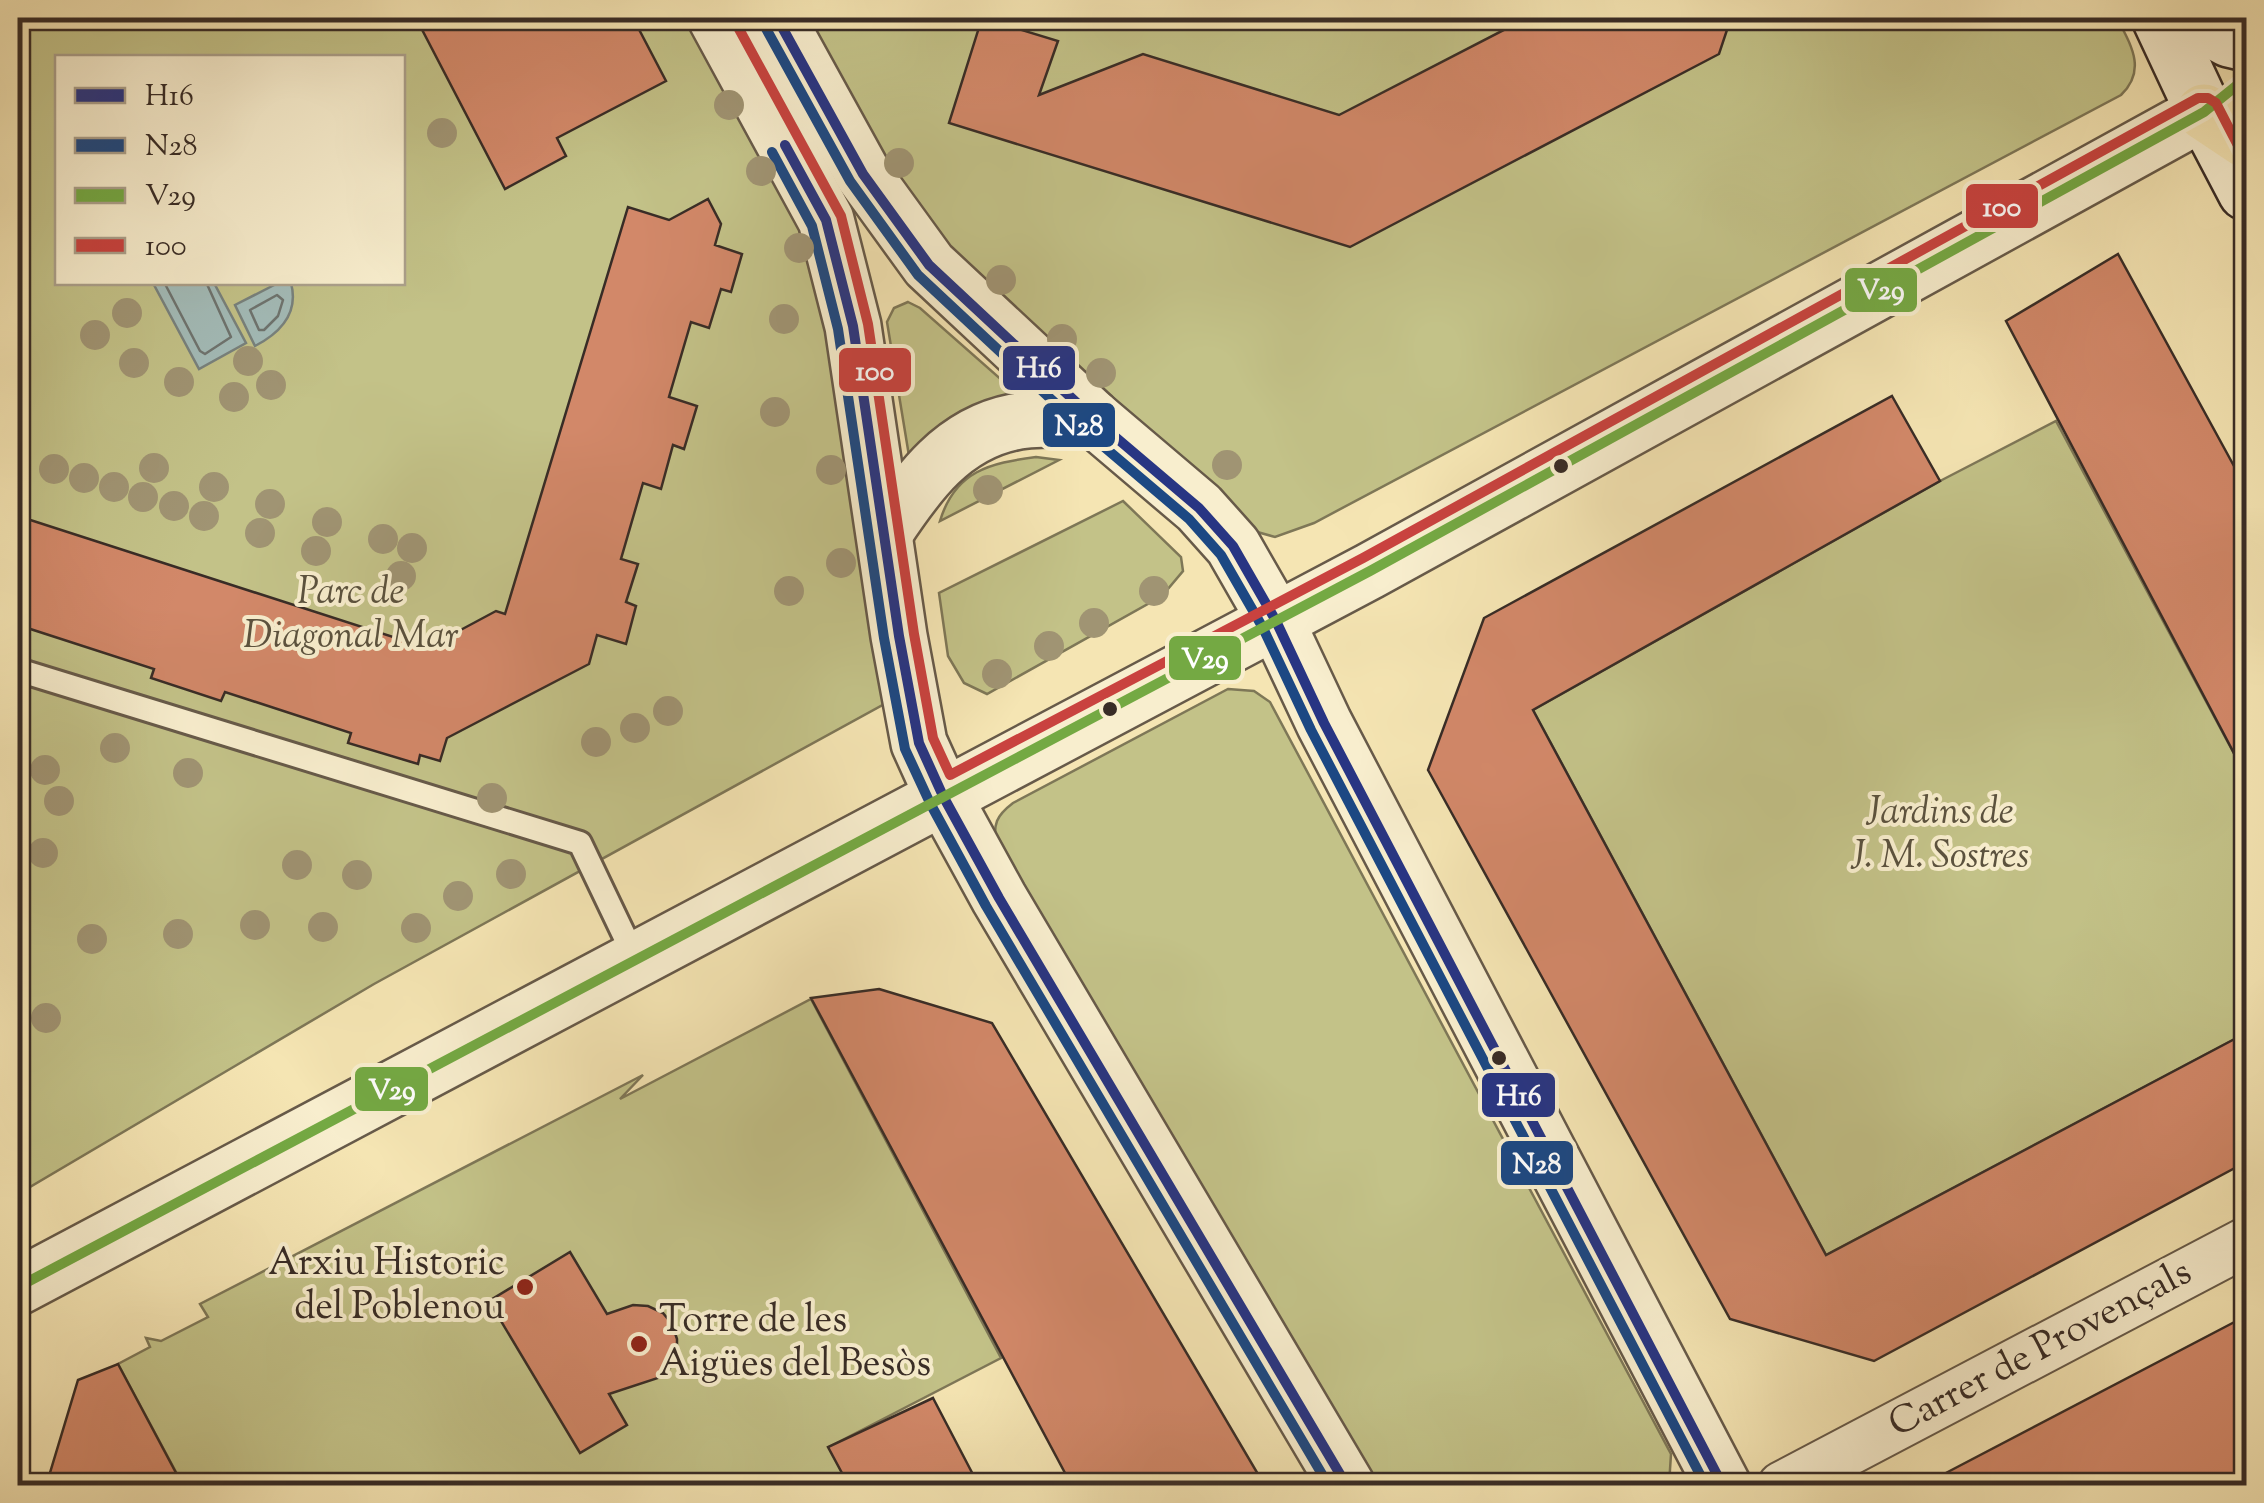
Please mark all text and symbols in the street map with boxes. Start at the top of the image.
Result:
legend [55,55,405,285]
text: H16 [145,76,194,119]
text: N28 [145,126,198,169]
text: V29 [145,176,196,219]
line badge: 100 [1964,182,2040,230]
text: 100 [1983,189,2022,229]
text: 100 [145,226,187,269]
line badge: V29 [1843,266,1919,314]
text: V29 [1857,272,1905,312]
line badge: H16 [1001,344,1077,392]
line badge: 100 [837,346,913,394]
text: H16 [1016,350,1062,390]
text: 100 [856,353,895,393]
line badge: N28 [1041,401,1117,449]
text: N28 [1054,408,1104,448]
unlabelled marker [1551,456,1571,476]
park label: Parc de Diagonal Mar [243,567,459,665]
line badge: V29 [1167,634,1243,682]
text: V29 [1181,641,1229,681]
unlabelled marker [1100,699,1120,719]
park label: Jardins de J. M. Sostres [1850,787,2029,885]
unlabelled marker [1489,1048,1509,1068]
line badge: V29 [353,1065,430,1113]
line badge: H16 [1480,1071,1557,1119]
text: V29 [368,1072,416,1112]
text: H16 [1496,1078,1542,1118]
line badge: N28 [1499,1139,1575,1187]
text: N28 [1512,1146,1562,1186]
place label: Arxiu Historic del Poblenou [268,1238,505,1336]
street label: Carrer de Provençals [1880,1247,2202,1453]
marker: Arxiu Historic del Poblenou [514,1276,536,1298]
place label: Torre de les Aigües del Besòs [659,1295,931,1393]
marker: Torre de les Aigües del Besòs [628,1333,650,1355]

